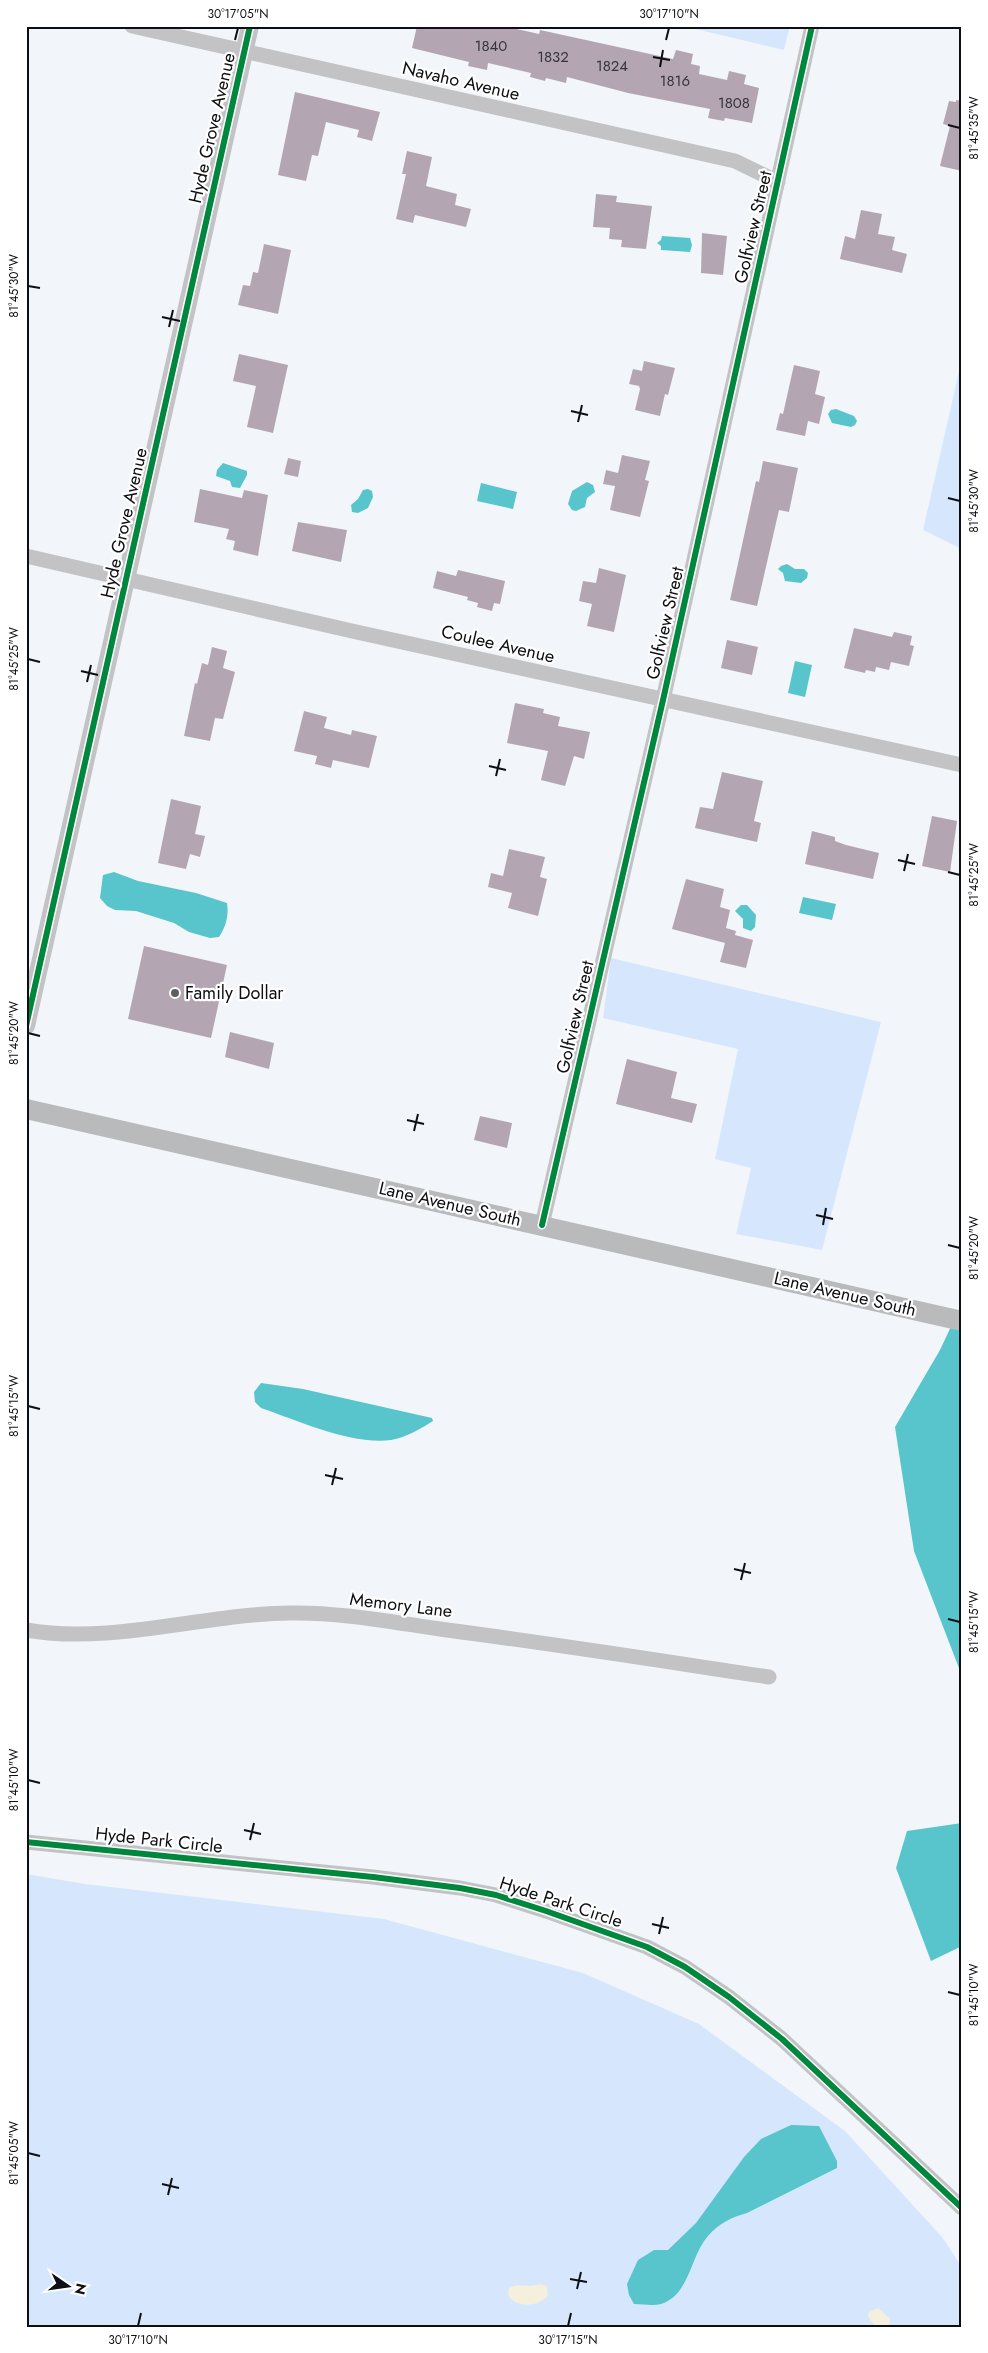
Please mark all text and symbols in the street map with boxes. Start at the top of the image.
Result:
text: 30°17'05"N [207,5,269,23]
text: 30°17'10"N [639,5,699,23]
house number: 1840 [475,35,507,57]
house number: 1832 [537,46,569,68]
street label: Hyde Grove Avenue [182,50,242,206]
street label: Navaho Avenue [400,55,522,107]
house number: 1824 [596,55,628,77]
house number: 1816 [660,70,690,92]
house number: 1808 [718,92,750,114]
text: 81°45'35"W [965,96,983,160]
street label: Golfview Street [727,167,779,286]
text: 81°45'30"W [5,254,23,318]
street label: Hyde Grove Avenue [94,445,154,601]
text: 81°45'30"W [965,469,983,533]
street label: Golfview Street [639,563,691,682]
street label: Coulee Avenue [439,618,557,670]
text: 81°45'25"W [5,627,23,691]
text: 81°45'25"W [965,843,983,907]
street label: Golfview Street [549,957,601,1076]
place label: Family Dollar [185,980,284,1006]
marker: Family Dollar [169,987,181,999]
text: 81°45'20"W [5,1001,23,1065]
street label: Lane Avenue South [376,1175,524,1233]
text: 81°45'20"W [965,1216,983,1280]
street label: Lane Avenue South [771,1265,919,1323]
text: 81°45'15"W [5,1375,23,1437]
street label: Memory Lane [348,1586,454,1624]
text: 81°45'15"W [965,1591,983,1653]
text: 81°45'10"W [5,1749,23,1811]
street label: Hyde Park Circle [94,1820,224,1860]
street label: Hyde Park Circle [496,1870,626,1934]
text: 81°45'10"W [965,1964,983,2026]
text: 81°45'05"W [5,2121,23,2185]
north arrow [42,2260,92,2310]
text: N [70,2281,92,2297]
text: 30°17'10"N [108,2331,168,2349]
text: 30°17'15"N [538,2331,598,2349]

